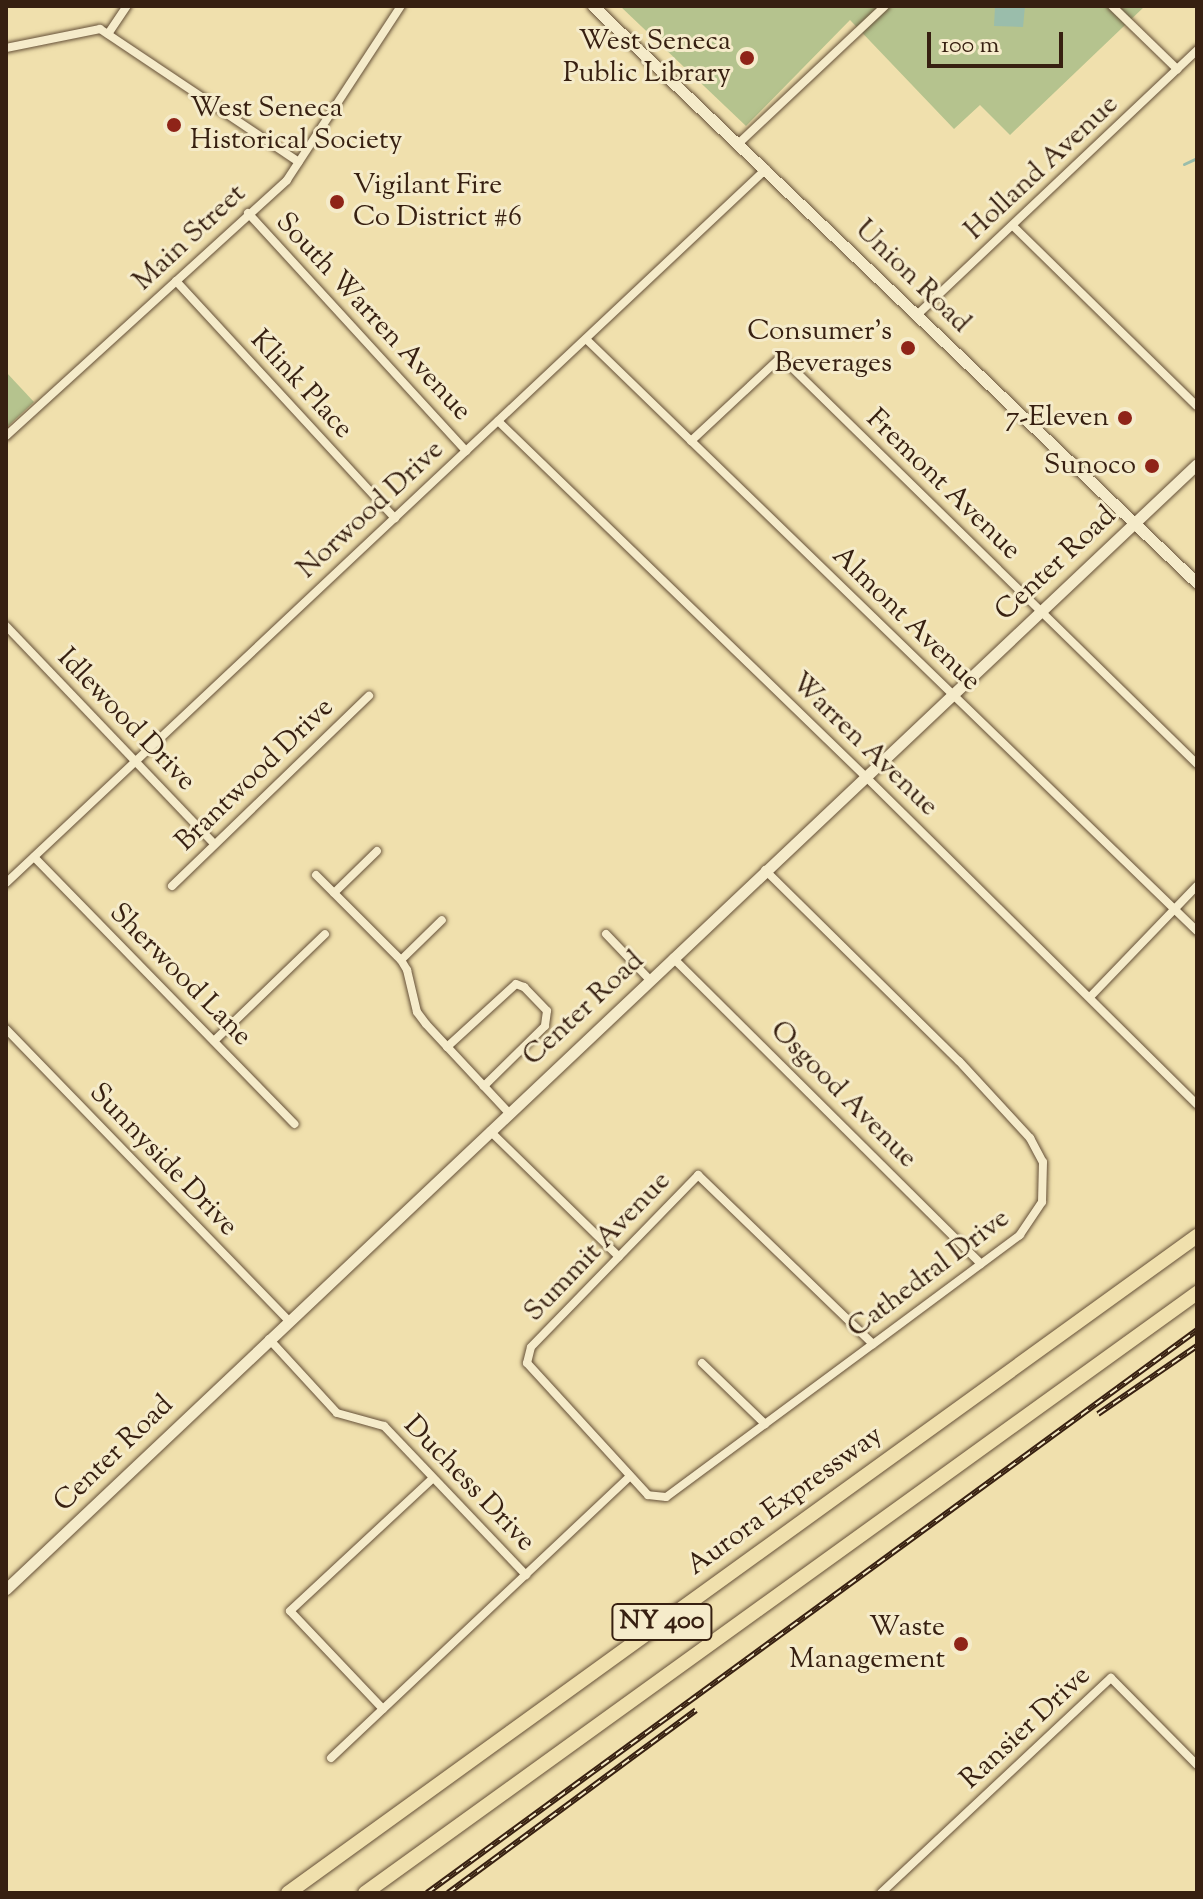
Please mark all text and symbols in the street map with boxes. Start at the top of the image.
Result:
scale bar [931,16,1067,66]
place label: West Seneca Public Library [563,25,731,91]
text: 100 m [941,29,999,63]
marker: West Seneca Public Library [738,49,756,67]
street label: Holland Avenue [958,88,1126,248]
place label: West Seneca Historical Society [190,92,403,158]
marker: West Seneca Historical Society [165,116,183,134]
place label: Vigilant Fire Co District #6 [353,169,522,235]
street label: Main Street [127,177,253,299]
marker: Vigilant Fire Co District #6 [328,193,346,211]
street label: South Warren Avenue [268,206,478,428]
street label: Union Road [847,214,977,340]
place label: Consumer's Beverages [747,315,892,381]
street label: Klink Place [242,324,360,446]
marker: Consumer's Beverages [899,339,917,357]
place label: 7-Eleven [1005,401,1109,435]
street label: Fremont Avenue [859,403,1027,567]
marker: 7-Eleven [1116,409,1134,427]
street label: Norwood Drive [291,434,451,586]
place label: Sunoco [1044,449,1136,483]
marker: Sunoco [1143,457,1161,475]
street label: Center Road [989,499,1123,629]
street label: Almont Avenue [825,539,987,699]
street label: Idlewood Drive [50,642,202,798]
street label: Warren Avenue [783,666,945,824]
street label: Brantwood Drive [169,691,341,859]
street label: Sherwood Lane [102,897,258,1053]
street label: Center Road [517,944,651,1074]
street label: Osgood Avenue [762,1014,924,1176]
street label: Sunnyside Drive [82,1076,244,1244]
street label: Summit Avenue [518,1165,678,1329]
street label: Cathedral Drive [842,1202,1016,1346]
street label: Center Road [47,1389,181,1519]
street label: Duchess Drive [396,1409,542,1559]
street label: Aurora Expressway [681,1419,889,1583]
road number: NY 400 [610,1600,714,1644]
place label: Waste Management [789,1611,945,1677]
marker: Waste Management [952,1635,970,1653]
street label: Ransier Drive [954,1659,1098,1797]

